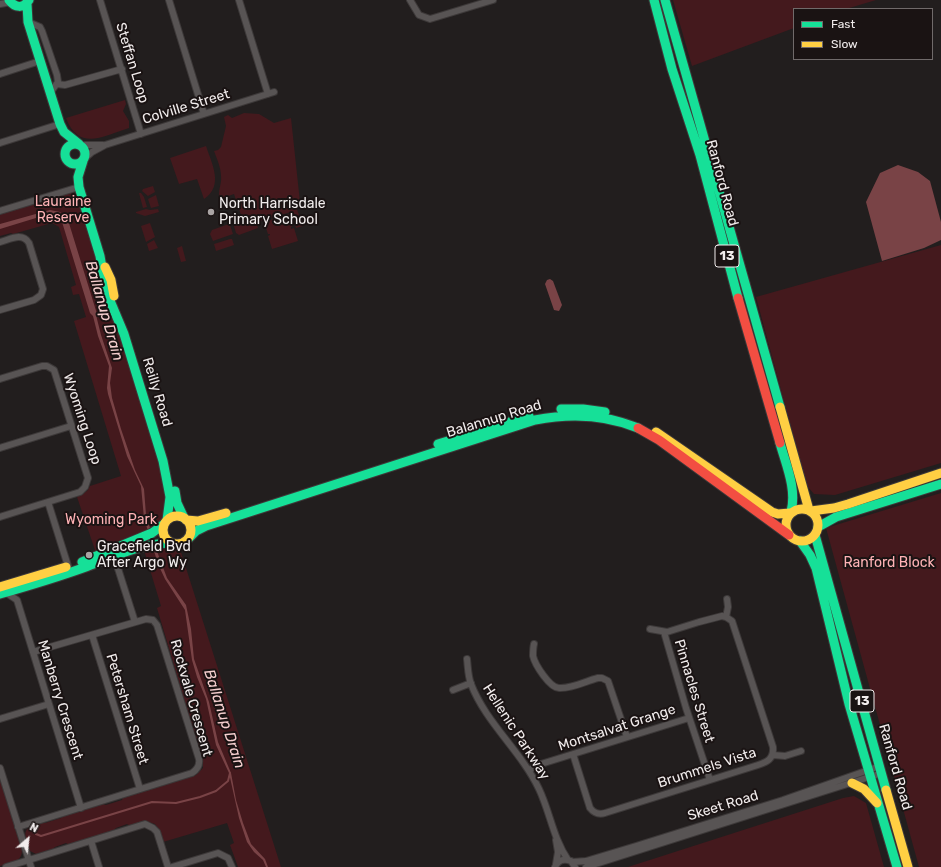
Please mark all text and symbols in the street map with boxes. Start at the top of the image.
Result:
legend [793,8,933,60]
text: Fast [831,17,855,31]
street label: Steffan Loop [112,21,152,105]
text: Slow [831,37,858,51]
street label: Colville Street [140,86,232,128]
street label: Ranford Road [702,138,742,228]
park label: Lauraine Reserve [35,194,91,226]
place label: North Harrisdale Primary School [219,196,326,228]
marker: North Harrisdale Primary School [206,207,216,217]
road number: 13 [715,245,739,267]
water label: Ballanup Drain [81,259,127,363]
street label: Reilly Road [139,355,175,429]
street label: Wyoming Loop [59,371,105,467]
street label: Balannup Road [444,397,544,441]
park label: Wyoming Park [65,512,157,528]
place label: Gracefield Bvd After Argo Wy [97,539,191,572]
marker: Gracefield Bvd After Argo Wy [84,550,94,560]
park label: Ranford Block [843,555,935,571]
street label: Pinnacles Street [670,637,718,745]
street label: Manberry Crescent [34,638,86,762]
street label: Rockvale Crescent [166,638,216,758]
street label: Petersham Street [102,652,152,766]
water label: Ballanup Drain [199,667,249,771]
street label: Hellenic Parkway [479,681,553,783]
road number: 13 [850,690,874,712]
street label: Montsalvat Grange [556,701,678,755]
street label: Ranford Road [875,722,915,812]
street label: Brummels Vista [656,744,758,792]
street label: Skeet Road [685,787,761,825]
north arrow [8,819,48,859]
text: N [27,820,40,836]

